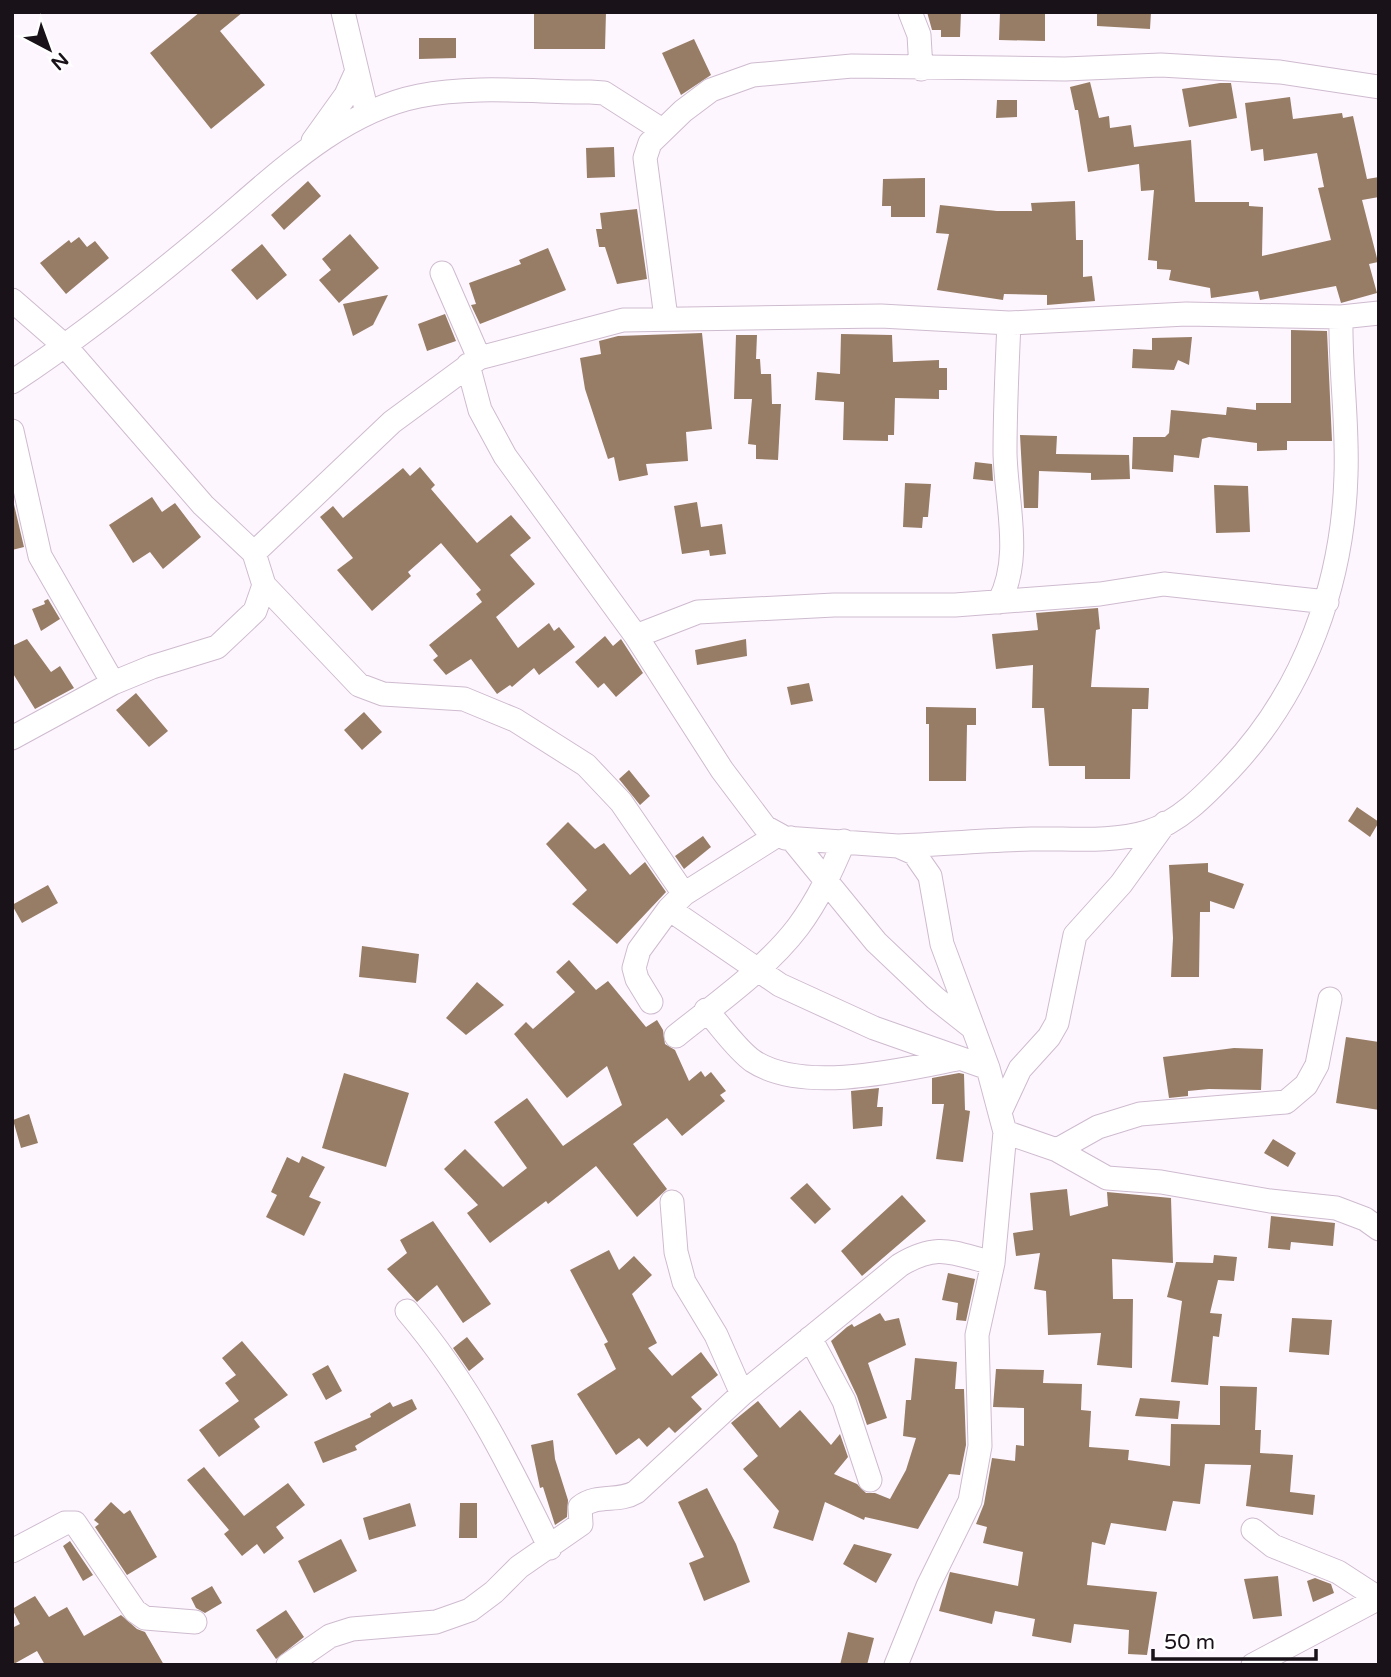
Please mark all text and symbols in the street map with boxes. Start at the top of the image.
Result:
north arrow [14,14,84,84]
text: N [47,48,72,74]
scale bar [1153,1618,1316,1662]
text: 50 m [1164,1630,1215,1655]

